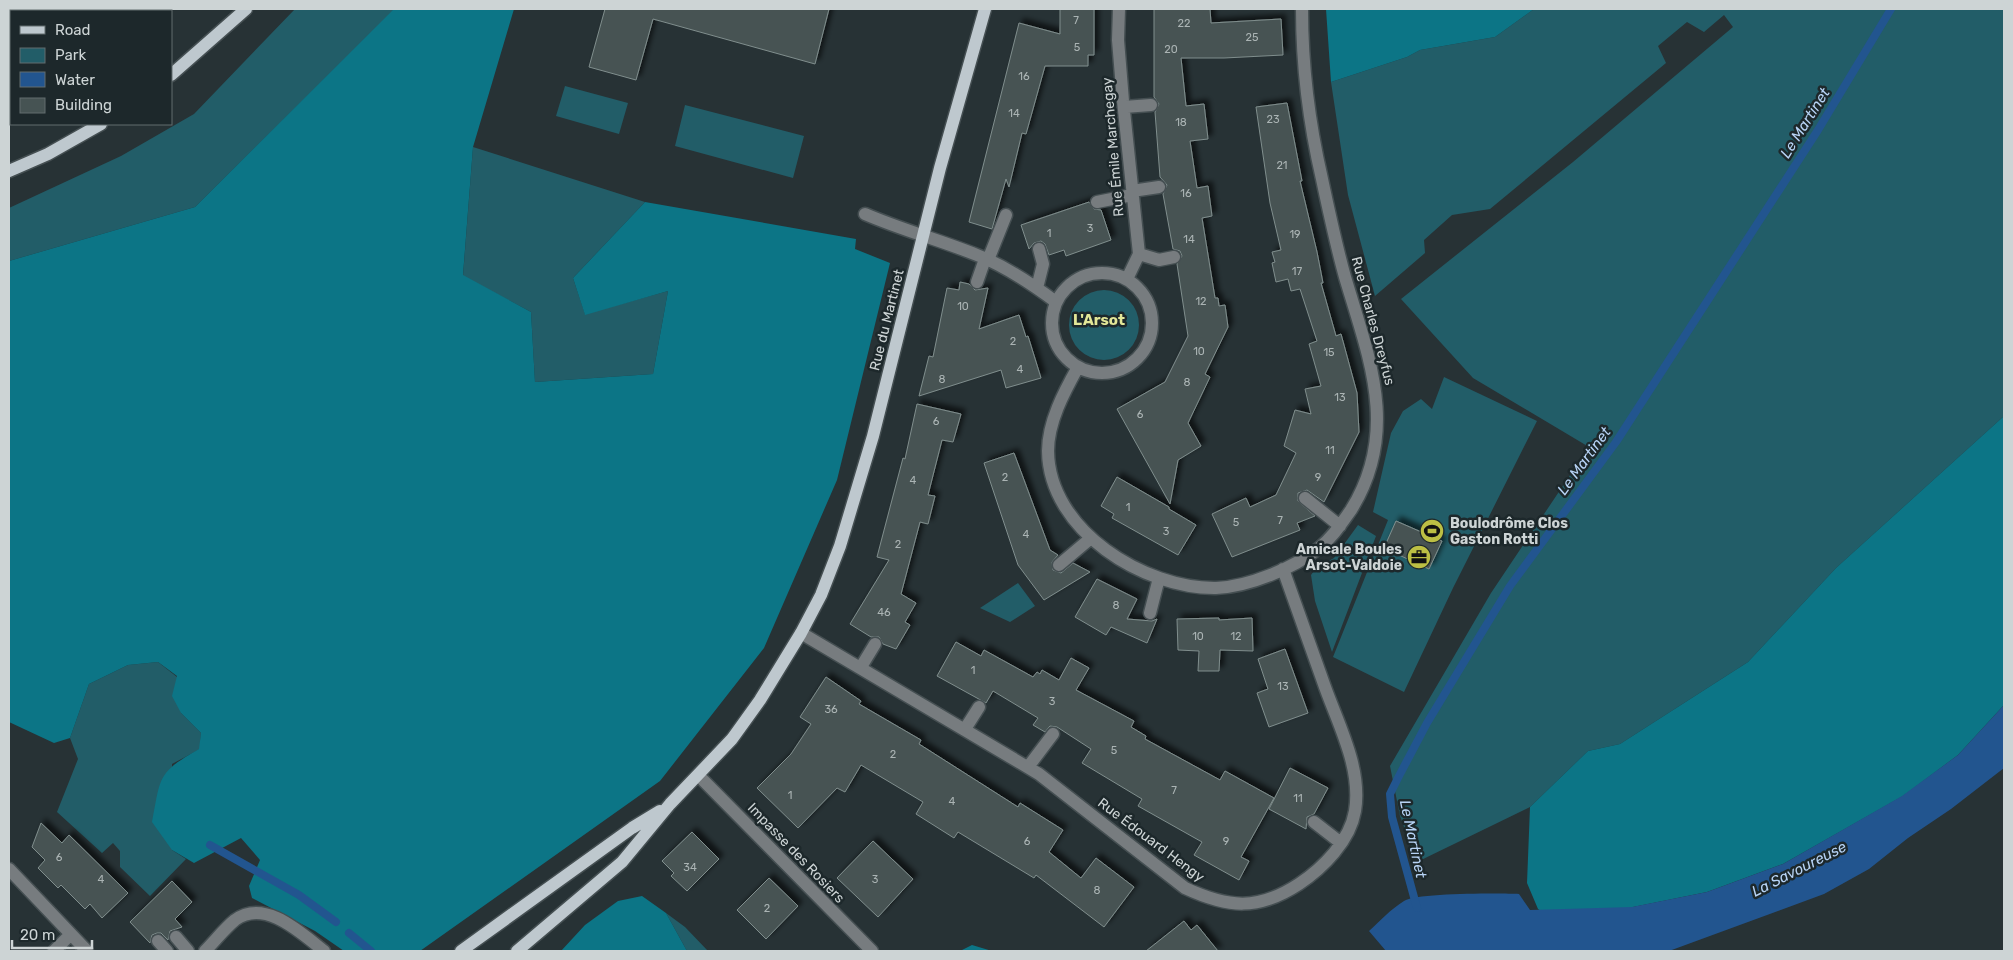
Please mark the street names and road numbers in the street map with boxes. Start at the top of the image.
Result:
street label: Rue Émile Marchegay [1097,76,1128,217]
street label: Rue Charles Dreyfus [1348,255,1398,387]
street label: Rue du Martinet [866,267,908,372]
street label: Rue Édouard Hengy [1094,794,1208,886]
street label: Impasse des Rosiers [744,799,848,907]

